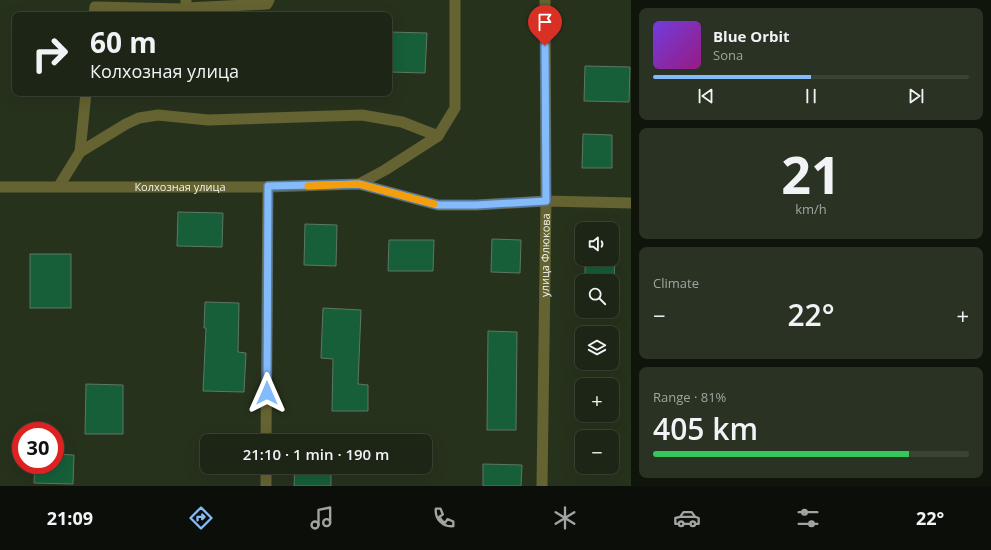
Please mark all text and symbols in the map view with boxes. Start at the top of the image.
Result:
pin [528,5,562,46]
icon: arrive [534,11,556,33]
text: 60 m [90,23,157,61]
text: Blue Orbit [713,26,790,46]
icon: right [24,28,76,80]
text: Sona [713,46,743,64]
text: Колхозная улица [90,59,239,83]
icon: previous [695,85,717,107]
icon: pause [800,85,822,107]
icon: next [905,85,927,107]
text: 21 [781,138,841,209]
street label: Колхозная улица [134,179,226,194]
text: km/h [795,200,827,218]
street label: улица Флюкова [537,213,553,297]
map controls [575,222,619,474]
button: sound [575,222,619,266]
button: search [575,274,619,318]
text: Climate [653,274,699,292]
text: 22° [787,294,835,335]
text: − [653,300,666,330]
text: + [956,300,969,330]
button: layers [575,326,619,370]
position arrow [246,372,288,414]
button: + [575,378,619,422]
text: Range · 81% [653,388,726,406]
text: 405 km [653,408,758,449]
speed limit sign: 30 [12,422,64,474]
button: − [575,430,619,474]
text: 21:10 · 1 min · 190 m [243,444,389,464]
icon: directions [187,504,215,532]
icon: music [308,504,336,532]
icon: phone [430,504,458,532]
icon: climate [551,504,579,532]
icon: car [673,504,701,532]
icon: filters [794,504,822,532]
text: 21:09 [47,506,93,530]
text: 22° [916,506,944,530]

